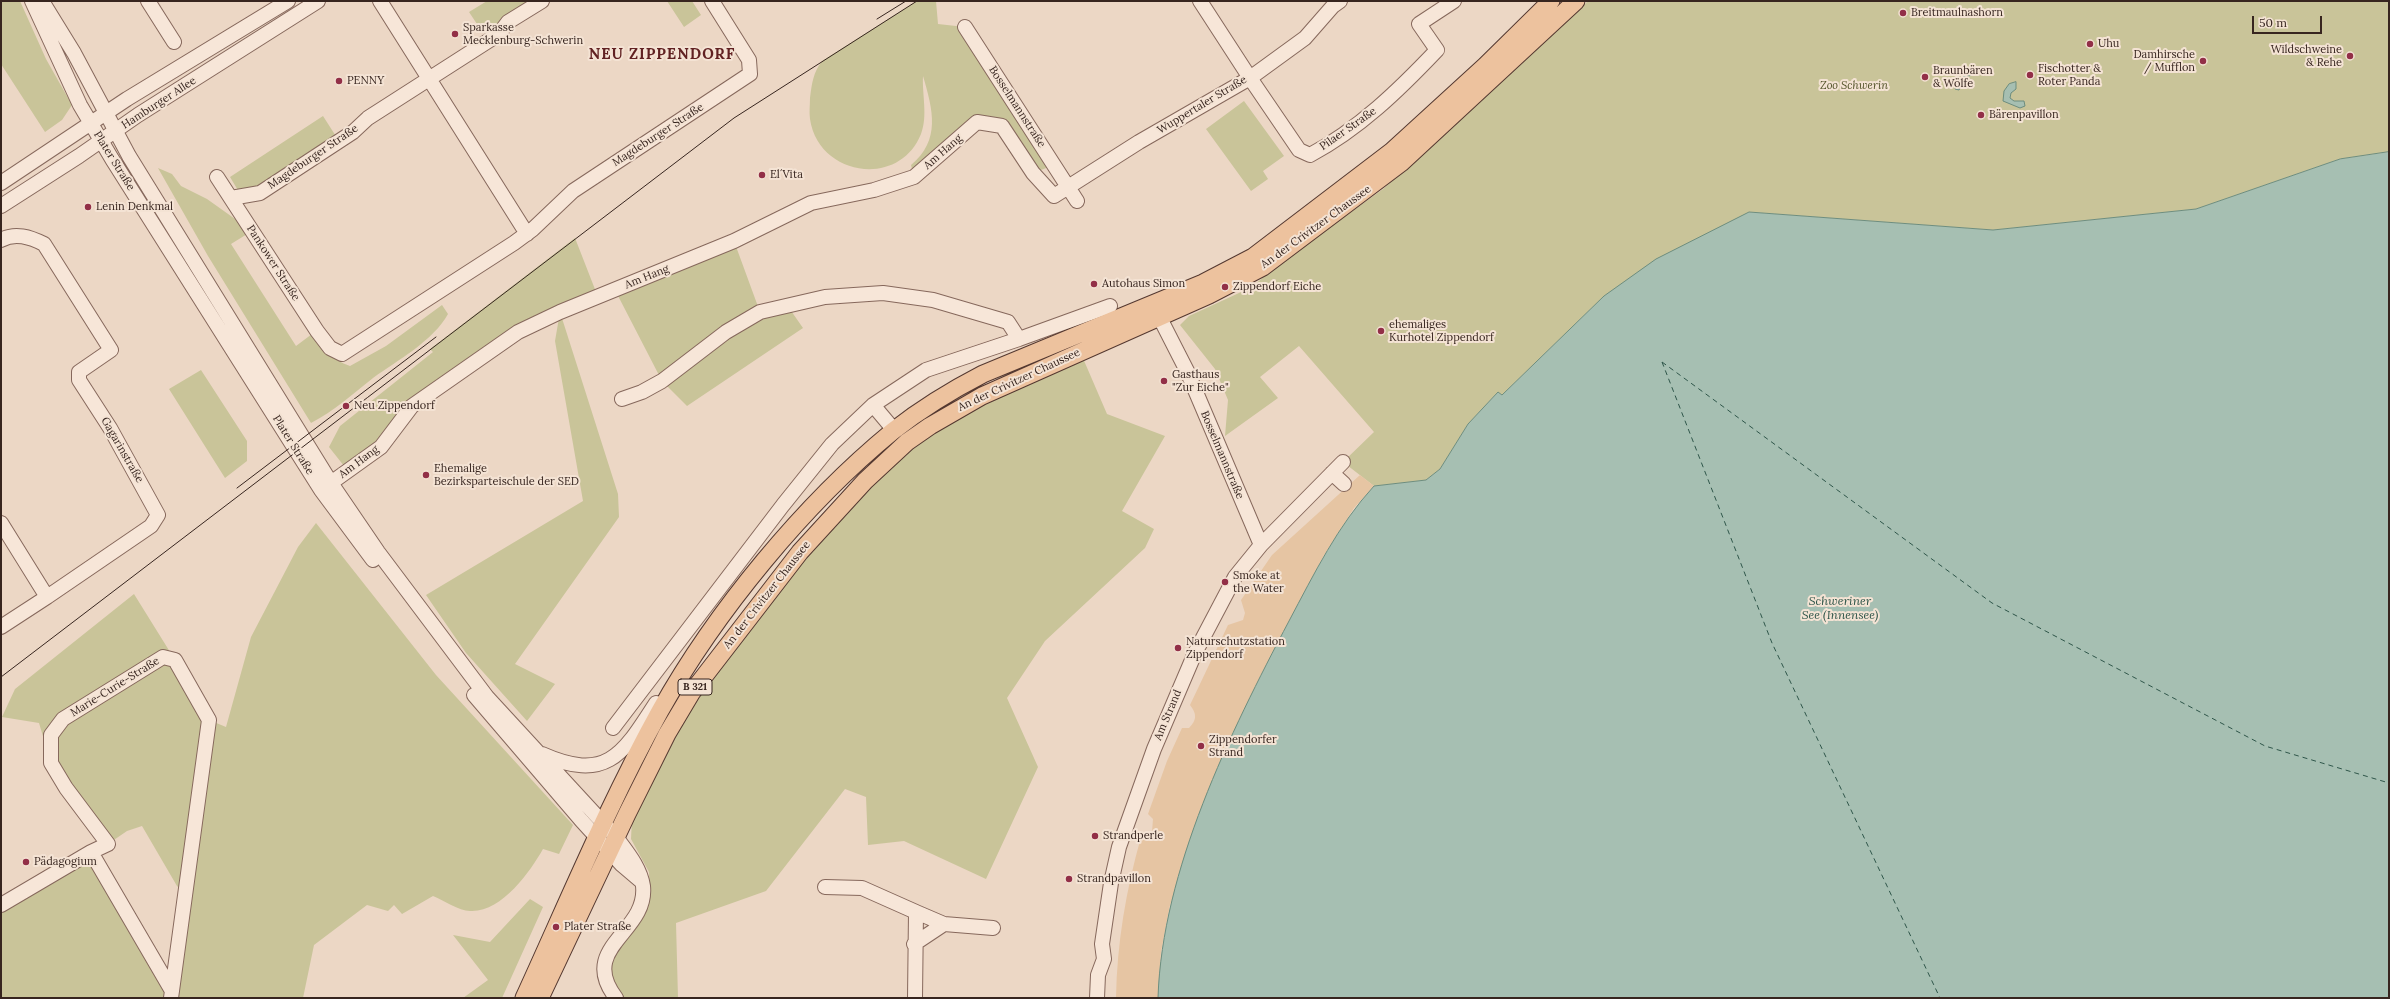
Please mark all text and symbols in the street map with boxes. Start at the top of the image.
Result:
place label: Breitmaulnashorn [1911,6,2003,20]
marker: Breitmaulnashorn [1898,8,1908,18]
scale bar [2254,8,2324,34]
text: 50 m [2259,15,2287,30]
place label: Sparkasse Mecklenburg-Schwerin [463,21,583,47]
marker: Sparkasse Mecklenburg-Schwerin [450,29,460,39]
place label: Uhu [2098,37,2119,51]
marker: Uhu [2085,39,2095,49]
place label: Wildschweine & Rehe [2271,43,2342,69]
district label: NEU ZIPPENDORF [589,46,735,64]
place label: Damhirsche / Mufflon [2133,48,2195,74]
marker: Wildschweine & Rehe [2345,51,2355,61]
marker: Damhirsche / Mufflon [2198,56,2208,66]
place label: Fischotter & Roter Panda [2038,62,2101,88]
street label: Bosselmannstraße [986,64,1048,150]
place label: Braunbären & Wölfe [1933,64,1993,90]
marker: Fischotter & Roter Panda [2025,70,2035,80]
marker: Braunbären & Wölfe [1920,72,1930,82]
street label: Wuppertaler Straße [1155,73,1249,137]
street label: Hamburger Allee [119,74,199,132]
place label: PENNY [347,74,384,88]
marker: PENNY [334,76,344,86]
park label: Zoo Schwerin [1820,79,1888,93]
street label: Magdeburger Straße [610,101,706,169]
street label: Pilaer Straße [1317,105,1379,153]
place label: Bärenpavillon [1989,108,2059,122]
marker: Bärenpavillon [1976,110,1986,120]
street label: Magdeburger Straße [265,122,361,192]
street label: Plater Straße [91,129,137,193]
street label: Am Hang [921,132,965,172]
place label: El´Vita [770,168,803,182]
marker: El´Vita [757,170,767,180]
street label: An der Crivitzer Chaussee [1258,183,1374,271]
place label: Lenin Denkmal [96,200,173,214]
marker: Lenin Denkmal [83,202,93,212]
street label: Pankower Straße [244,223,302,303]
street label: Am Hang [623,262,671,292]
place label: Autohaus Simon [1102,277,1185,291]
marker: Autohaus Simon [1089,279,1099,289]
place label: Zippendorf Eiche [1233,280,1321,294]
marker: Zippendorf Eiche [1220,282,1230,292]
place label: ehemaliges Kurhotel Zippendorf [1389,318,1494,344]
marker: ehemaliges Kurhotel Zippendorf [1376,326,1386,336]
street label: An der Crivitzer Chaussee [956,346,1082,414]
place label: Gasthaus "Zur Eiche" [1172,368,1229,394]
marker: Gasthaus "Zur Eiche" [1159,376,1169,386]
place label: Neu Zippendorf [354,399,435,413]
marker: Neu Zippendorf [341,401,351,411]
street label: Bosselmannstraße [1197,409,1247,501]
street label: Plater Straße [270,413,316,477]
street label: Gagarinstraße [98,415,146,485]
street label: Am Hang [336,443,382,481]
place label: Ehemalige Bezirksparteischule der SED [434,462,579,488]
marker: Ehemalige Bezirksparteischule der SED [421,470,431,480]
street label: An der Crivitzer Chaussee [721,539,813,651]
place label: Smoke at the Water [1233,569,1284,595]
marker: Smoke at the Water [1220,577,1230,587]
water label: Schweriner See (Innensee) [1802,595,1878,623]
place label: Naturschutzstation Zippendorf [1186,635,1285,661]
marker: Naturschutzstation Zippendorf [1173,643,1183,653]
street label: Marie-Curie-Straße [68,654,162,720]
road number: B 321 [678,679,712,695]
street label: Am Strand [1151,688,1185,742]
place label: Zippendorfer Strand [1209,733,1277,759]
marker: Zippendorfer Strand [1196,741,1206,751]
place label: Strandperle [1103,829,1163,843]
marker: Strandperle [1090,831,1100,841]
place label: Pädagogium [34,855,97,869]
marker: Pädagogium [21,857,31,867]
place label: Strandpavillon [1077,872,1151,886]
marker: Strandpavillon [1064,874,1074,884]
place label: Plater Straße [564,920,631,934]
marker: Plater Straße [551,922,561,932]

